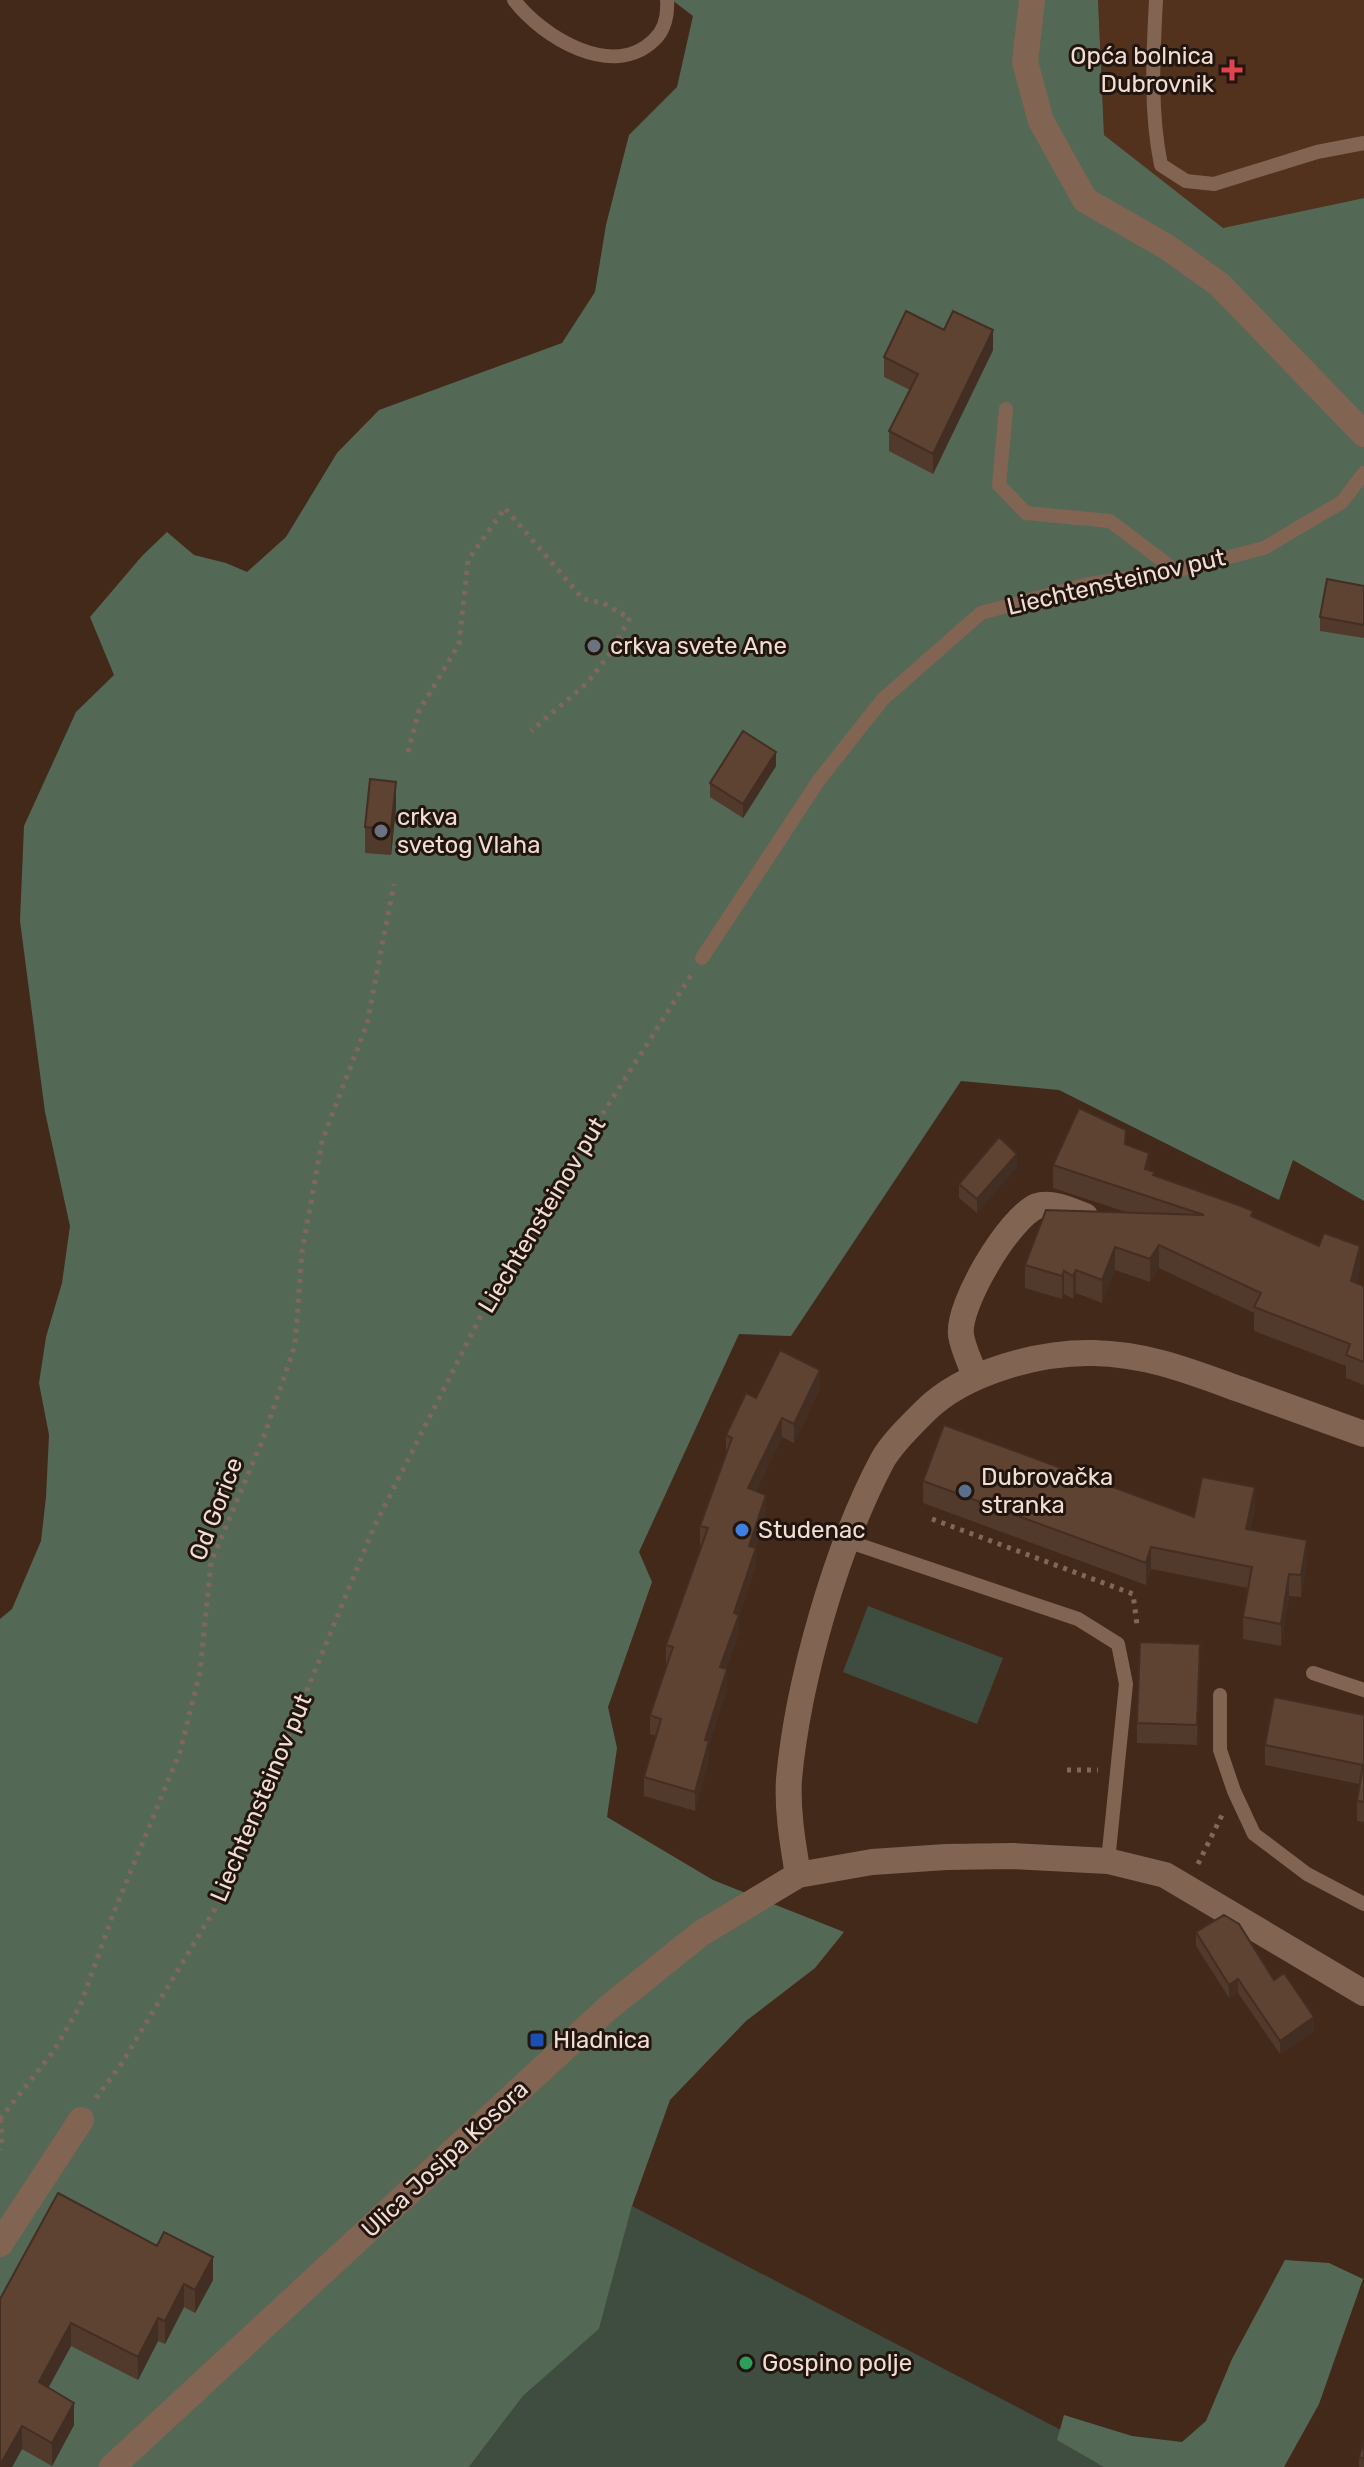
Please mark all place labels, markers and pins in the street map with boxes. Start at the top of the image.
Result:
place label: Opća bolnica Dubrovnik [1070,42,1215,98]
marker: Opća bolnica Dubrovnik [1221,59,1243,81]
place label: crkva svete Ane [610,632,787,660]
marker: crkva svete Ane [585,637,603,655]
place label: crkva svetog Vlaha [397,803,540,859]
marker: crkva svetog Vlaha [372,822,390,840]
place label: Dubrovačka stranka [981,1463,1113,1519]
marker: Dubrovačka stranka [956,1482,974,1500]
place label: Studenac [758,1516,866,1544]
marker: Studenac [733,1521,751,1539]
place label: Hladnica [553,2026,650,2054]
marker: Hladnica [528,2031,546,2049]
place label: Gospino polje [762,2349,912,2377]
marker: Gospino polje [737,2354,755,2372]

